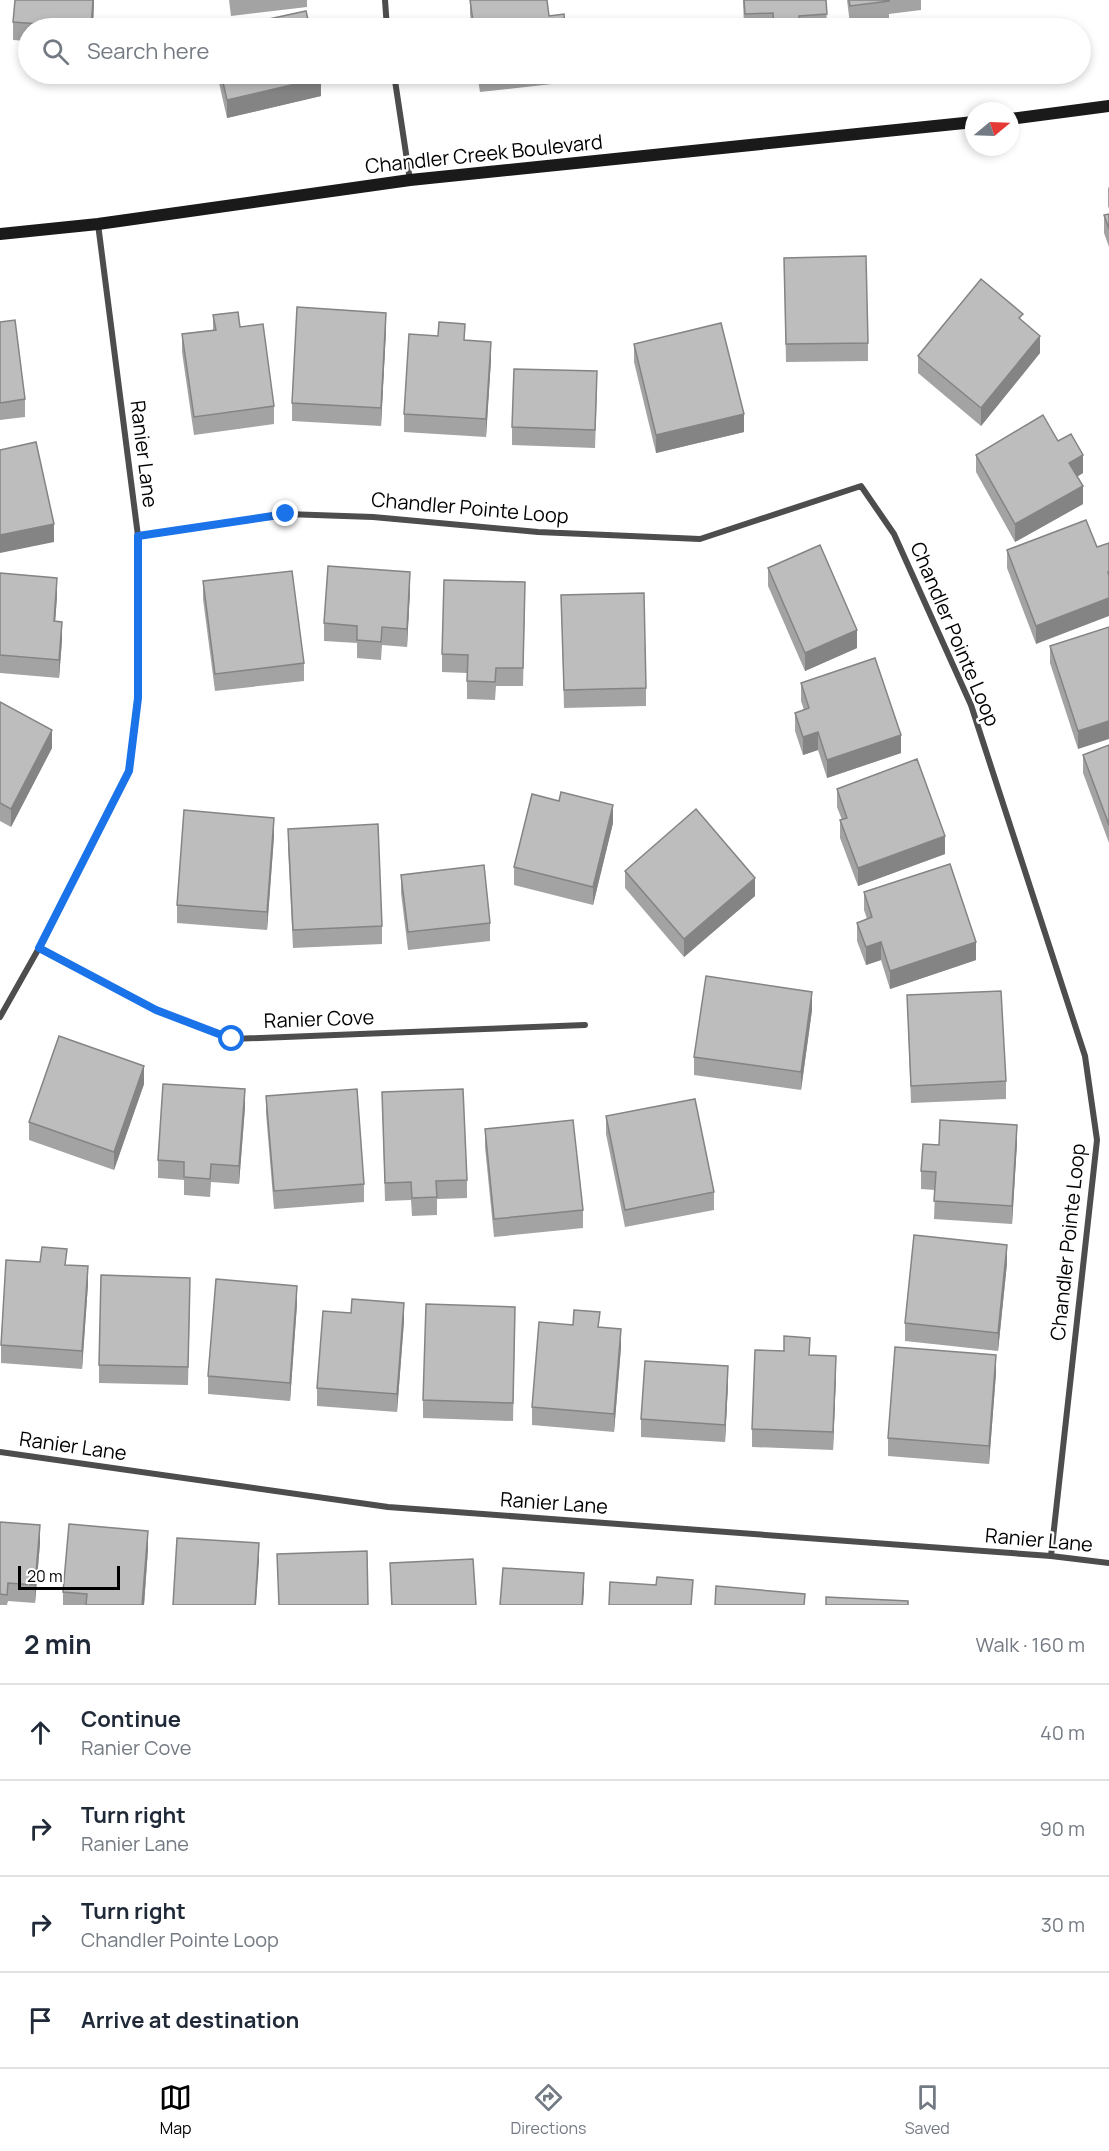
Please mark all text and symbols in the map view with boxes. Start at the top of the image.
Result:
search box [18,18,1091,84]
icon: search [39,35,72,68]
text: Search here [87,36,209,66]
north arrow [965,102,1019,156]
street label: Chandler Creek Boulevard [364,128,604,179]
street label: Ranier Lane [125,399,164,509]
street label: Chandler Pointe Loop [370,485,570,530]
route end [272,500,298,526]
street label: Chandler Pointe Loop [904,537,1007,730]
street label: Ranier Cove [263,1003,375,1034]
route start [218,1025,244,1051]
street label: Chandler Pointe Loop [1044,1142,1091,1342]
street label: Ranier Lane [18,1425,128,1466]
street label: Ranier Lane [499,1485,609,1520]
street label: Ranier Lane [984,1521,1094,1558]
scale bar [18,1563,120,1590]
text: 20 m [27,1565,63,1587]
text: 2 min [24,1626,92,1662]
text: Walk · 160 m [976,1631,1085,1658]
text: Continue [81,1704,181,1734]
icon: ahead [24,1716,57,1749]
text: 40 m [1040,1719,1085,1746]
text: Ranier Cove [81,1734,191,1761]
text: Turn right [81,1800,186,1830]
icon: right [24,1812,57,1845]
text: 90 m [1039,1815,1085,1842]
text: Ranier Lane [81,1830,189,1857]
text: Turn right [81,1896,186,1926]
icon: right [24,1908,57,1941]
text: 30 m [1041,1911,1085,1938]
text: Chandler Pointe Loop [81,1926,279,1953]
icon: arrive [24,2004,57,2037]
text: Arrive at destination [81,2005,299,2035]
tab: Map [159,2081,192,2139]
tab: Directions [511,2081,586,2139]
tab: Saved [905,2081,950,2139]

